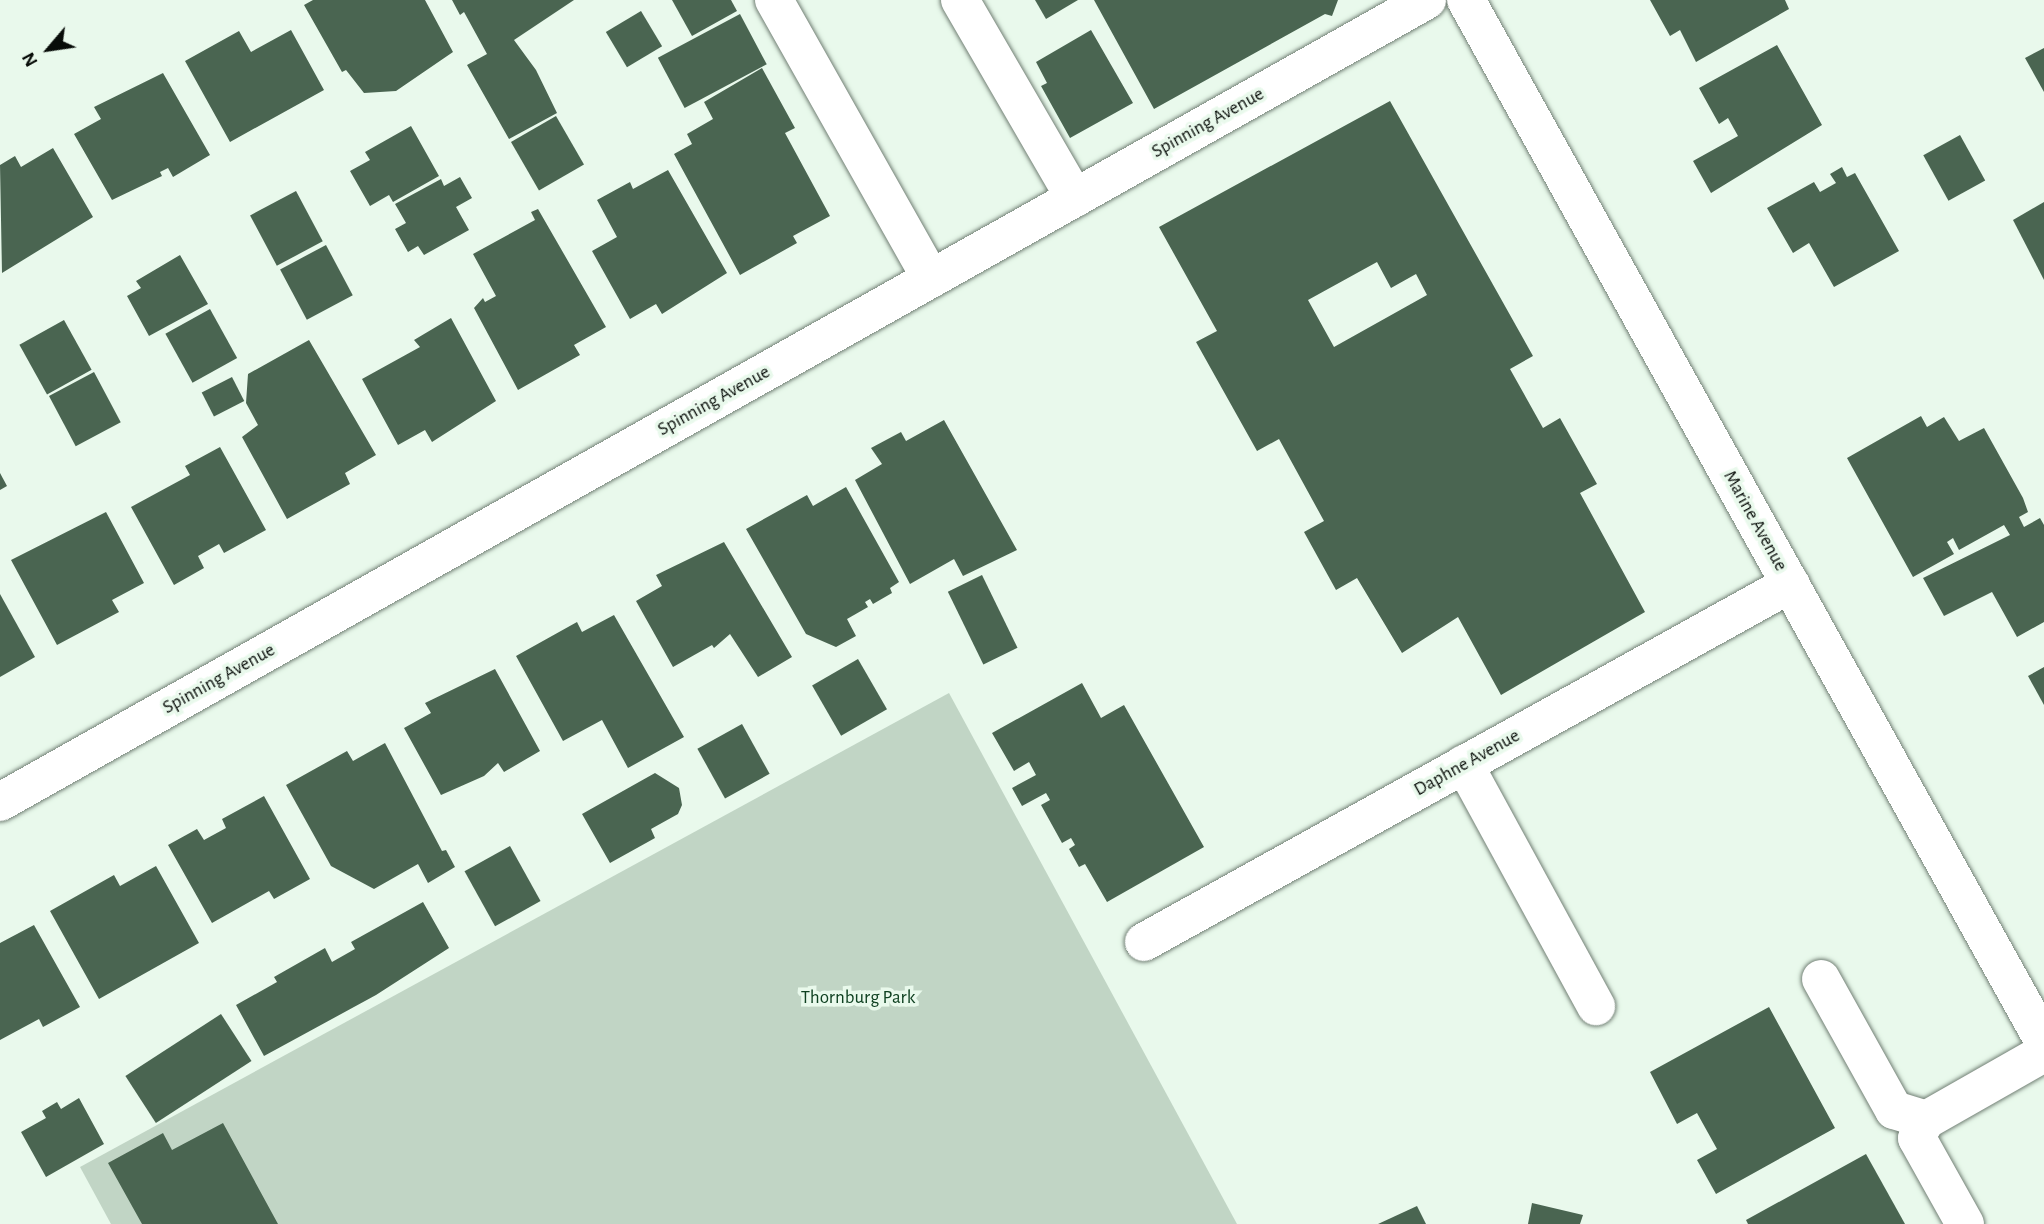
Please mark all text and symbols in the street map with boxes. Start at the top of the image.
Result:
north arrow [14,14,84,84]
text: N [19,49,42,70]
street label: Spinning Avenue [1148,83,1268,163]
street label: Spinning Avenue [654,361,774,441]
street label: Marine Avenue [1718,467,1792,575]
street label: Spinning Avenue [159,639,279,719]
street label: Daphne Avenue [1410,725,1524,801]
park label: Thornburg Park [801,987,915,1009]

